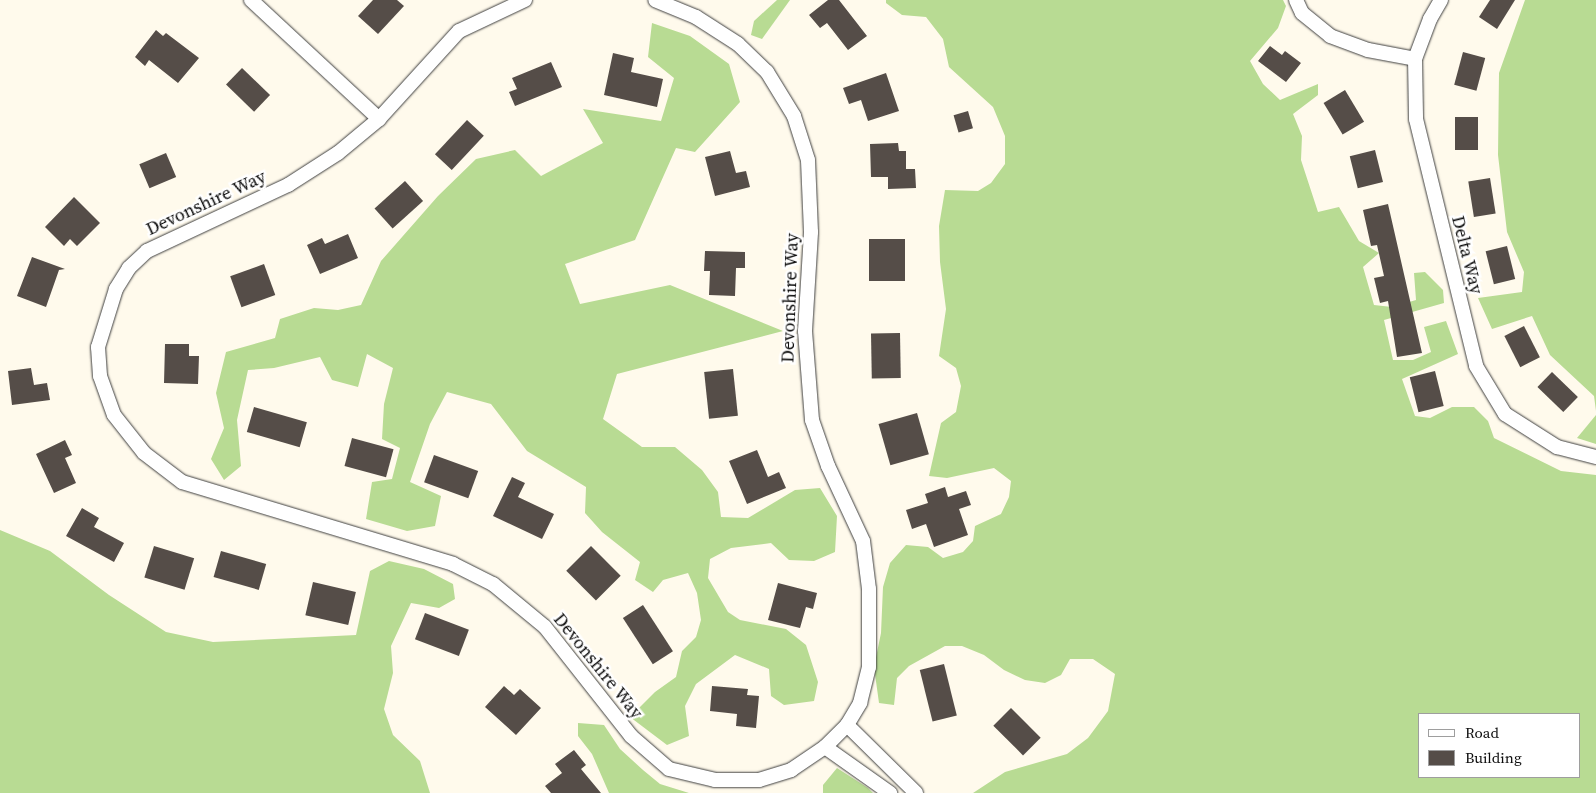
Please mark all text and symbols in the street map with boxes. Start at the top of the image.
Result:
street label: Devonshire Way [142,166,270,240]
street label: Delta Way [1447,213,1487,297]
street label: Devonshire Way [777,233,803,363]
street label: Devonshire Way [549,609,647,723]
legend [1418,713,1581,778]
text: Road [1465,722,1499,743]
text: Building [1465,747,1522,768]

